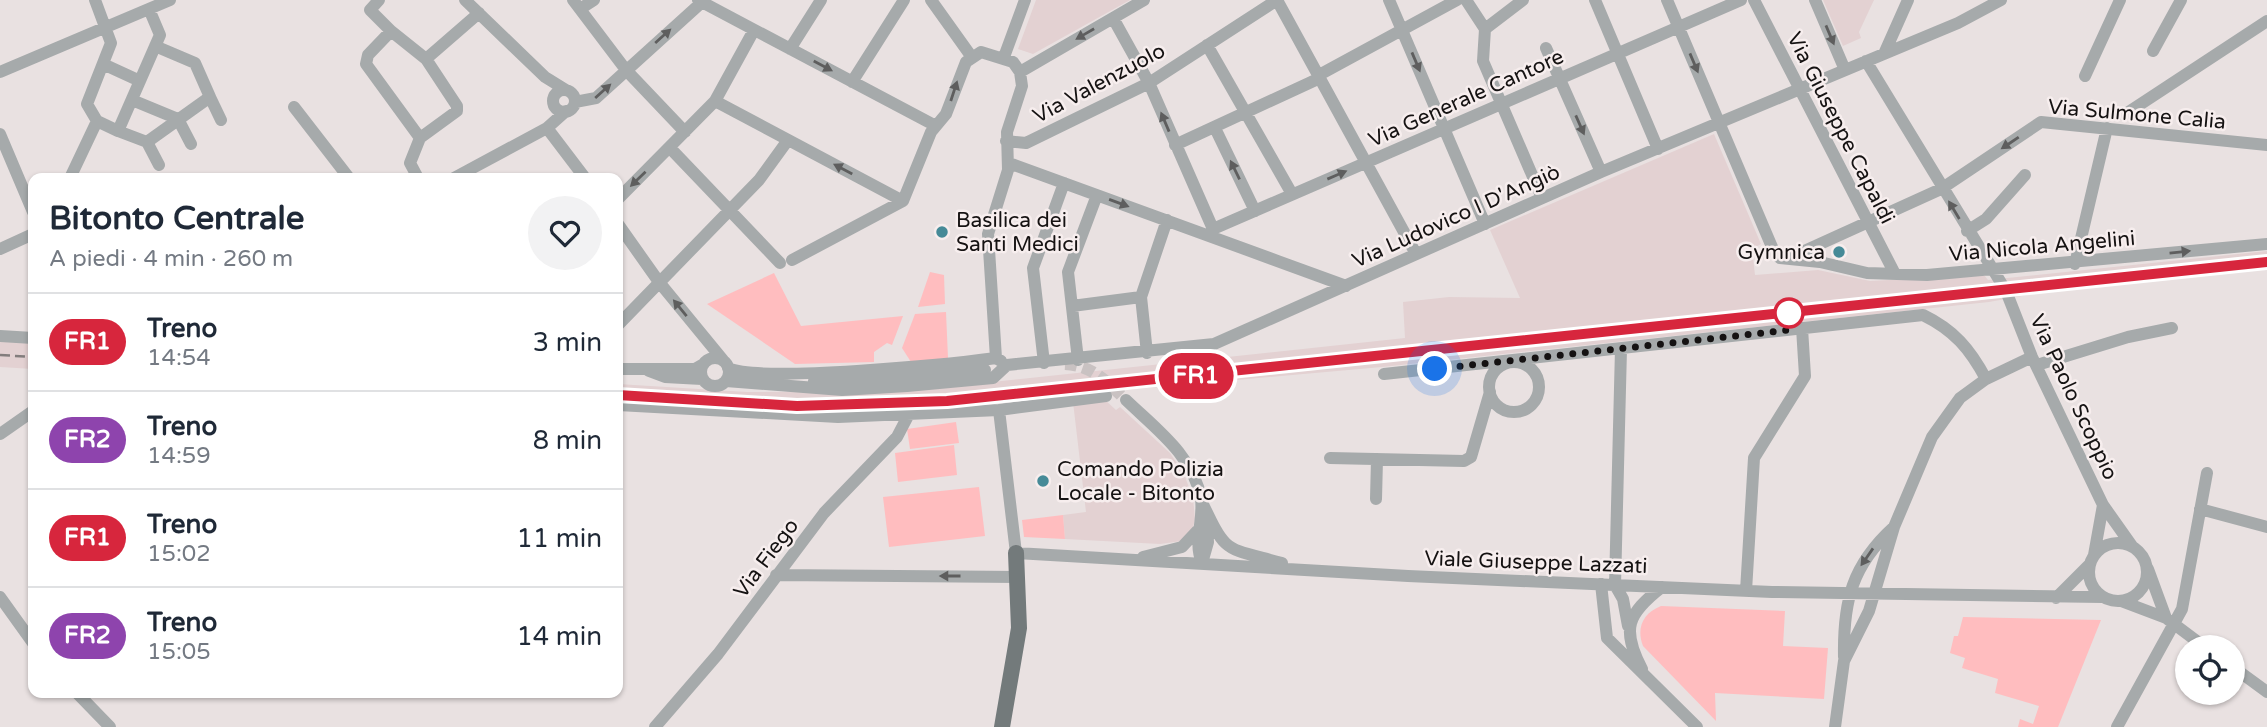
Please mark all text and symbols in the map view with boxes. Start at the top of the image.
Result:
one-way arrow [1824,25,1836,45]
one-way arrow [654,28,672,44]
one-way arrow [1075,28,1094,40]
street label: Via Giuseppe Capaldi [1781,28,1900,228]
street label: Via Valenzuolo [1029,38,1170,129]
street label: Via Generale Cantore [1365,44,1568,153]
one-way arrow [1411,52,1422,73]
one-way arrow [1688,53,1699,74]
one-way arrow [813,61,833,72]
one-way arrow [949,81,960,102]
one-way arrow [594,83,611,99]
street label: Via Sulmone Calia [2047,94,2227,135]
one-way arrow [1160,111,1171,132]
one-way arrow [1574,115,1586,135]
one-way arrow [2001,136,2019,150]
street label: Via Ludovico I D'Angiò [1348,159,1564,274]
one-way arrow [1229,160,1240,180]
one-way arrow [833,163,852,175]
one-way arrow [1326,170,1347,181]
one-way arrow [630,171,647,187]
button: heart [528,196,602,270]
one-way arrow [1108,198,1129,209]
text: Bitonto Centrale [49,199,304,238]
one-way arrow [1948,201,1961,220]
place label: Basilica dei Santi Medici [956,208,1079,257]
marker: Basilica dei Santi Medici [934,224,950,240]
street label: Via Nicola Angelini [1948,226,2136,267]
place label: Gymnica [1738,240,1825,265]
marker: Gymnica [1831,244,1847,260]
text: A piedi · 4 min · 260 m [49,245,293,273]
one-way arrow [2169,247,2191,258]
unlabelled marker [1774,298,1804,328]
one-way arrow [672,299,687,317]
street label: Via Paolo Scoppio [2024,310,2123,484]
text: Treno [147,313,217,344]
text: FR1 [64,327,111,356]
text: 3 min [533,327,602,358]
text: 14:54 [147,344,211,372]
your location [1417,351,1452,386]
line badge: FR1 [1156,353,1236,399]
text: FR1 [1173,361,1219,390]
text: Treno [147,411,217,442]
text: FR2 [64,425,111,454]
text: 8 min [533,425,602,456]
text: 14:59 [147,442,211,470]
place label: Comando Polizia Locale - Bitonto [1057,457,1224,506]
marker: Comando Polizia Locale - Bitonto [1035,473,1051,489]
text: Treno [147,509,217,540]
street label: Via Fiego [729,514,804,603]
text: FR1 [64,523,111,552]
text: 11 min [516,523,602,554]
text: 15:02 [147,540,211,568]
street label: Viale Giuseppe Lazzati [1424,546,1648,579]
one-way arrow [1860,548,1874,566]
one-way arrow [939,570,961,582]
text: Treno [147,607,217,638]
text: FR2 [64,621,111,650]
text: 14 min [516,621,602,652]
map controls [2175,635,2245,705]
button: locate [2175,635,2245,705]
text: 15:05 [147,638,211,666]

